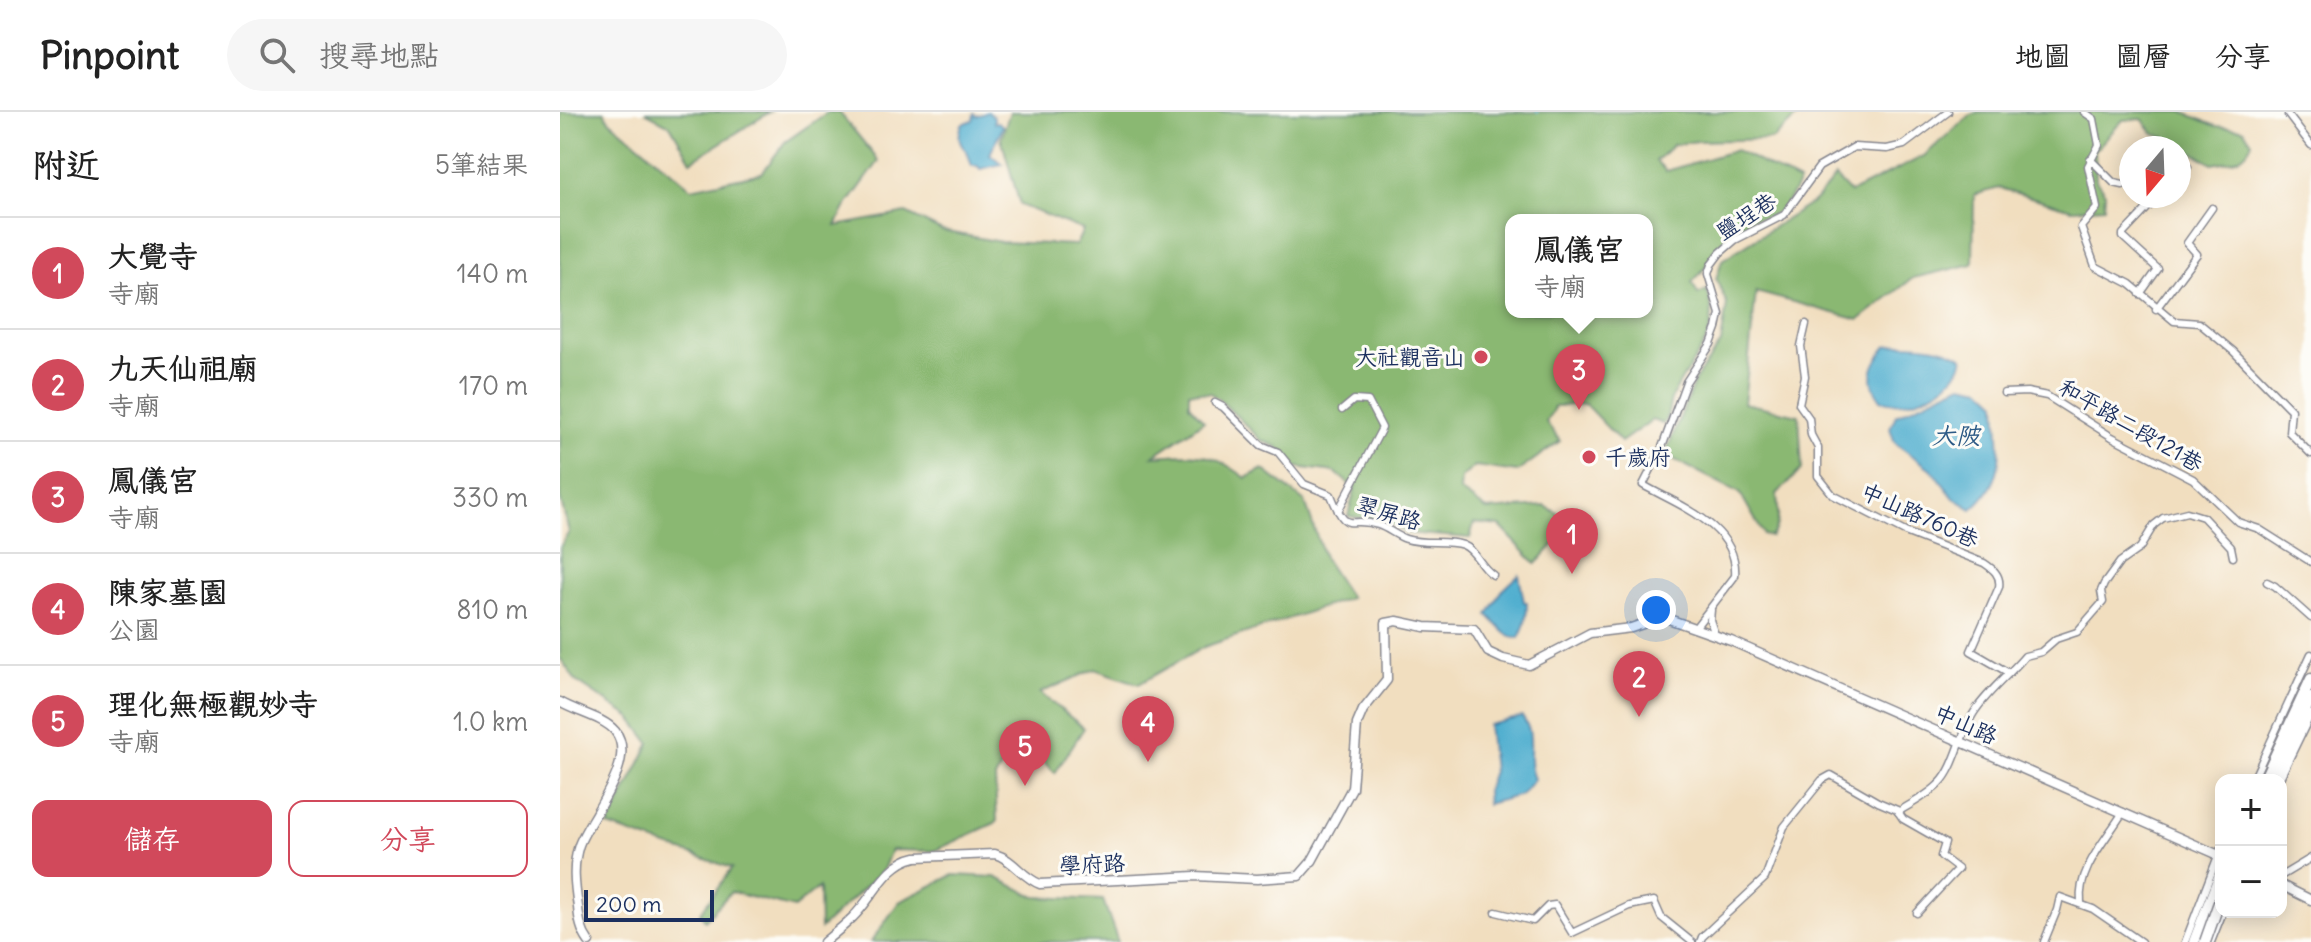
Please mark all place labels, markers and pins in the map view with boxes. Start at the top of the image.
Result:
place label: 大社觀音山 [1355,343,1465,371]
pin: 3 [1553,344,1605,410]
marker: 大社觀音山 [1472,348,1490,366]
place label: 千歲府 [1605,443,1671,471]
marker: 千歲府 [1580,448,1598,466]
pin: 1 [1546,508,1598,574]
pin: 2 [1613,651,1665,717]
pin: 4 [1122,696,1174,762]
pin: 5 [999,720,1051,786]

